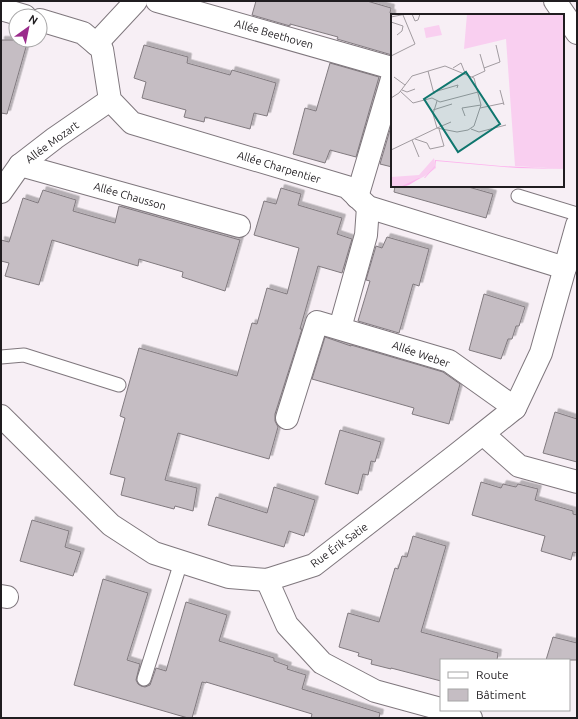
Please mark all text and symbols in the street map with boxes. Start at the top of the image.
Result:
north arrow [8,8,48,48]
text: N [27,12,40,27]
inset map [391,14,564,187]
street label: Allée Beethoven [233,17,315,51]
street label: Allée Mozart [23,118,81,165]
street label: Allée Charpentier [236,149,323,186]
street label: Allée Chausson [92,180,168,212]
street label: Allée Weber [391,339,452,370]
street label: Rue Érik Satie [308,520,370,570]
legend [440,659,570,711]
text: Route [476,668,509,681]
text: Bâtiment [476,688,526,701]

